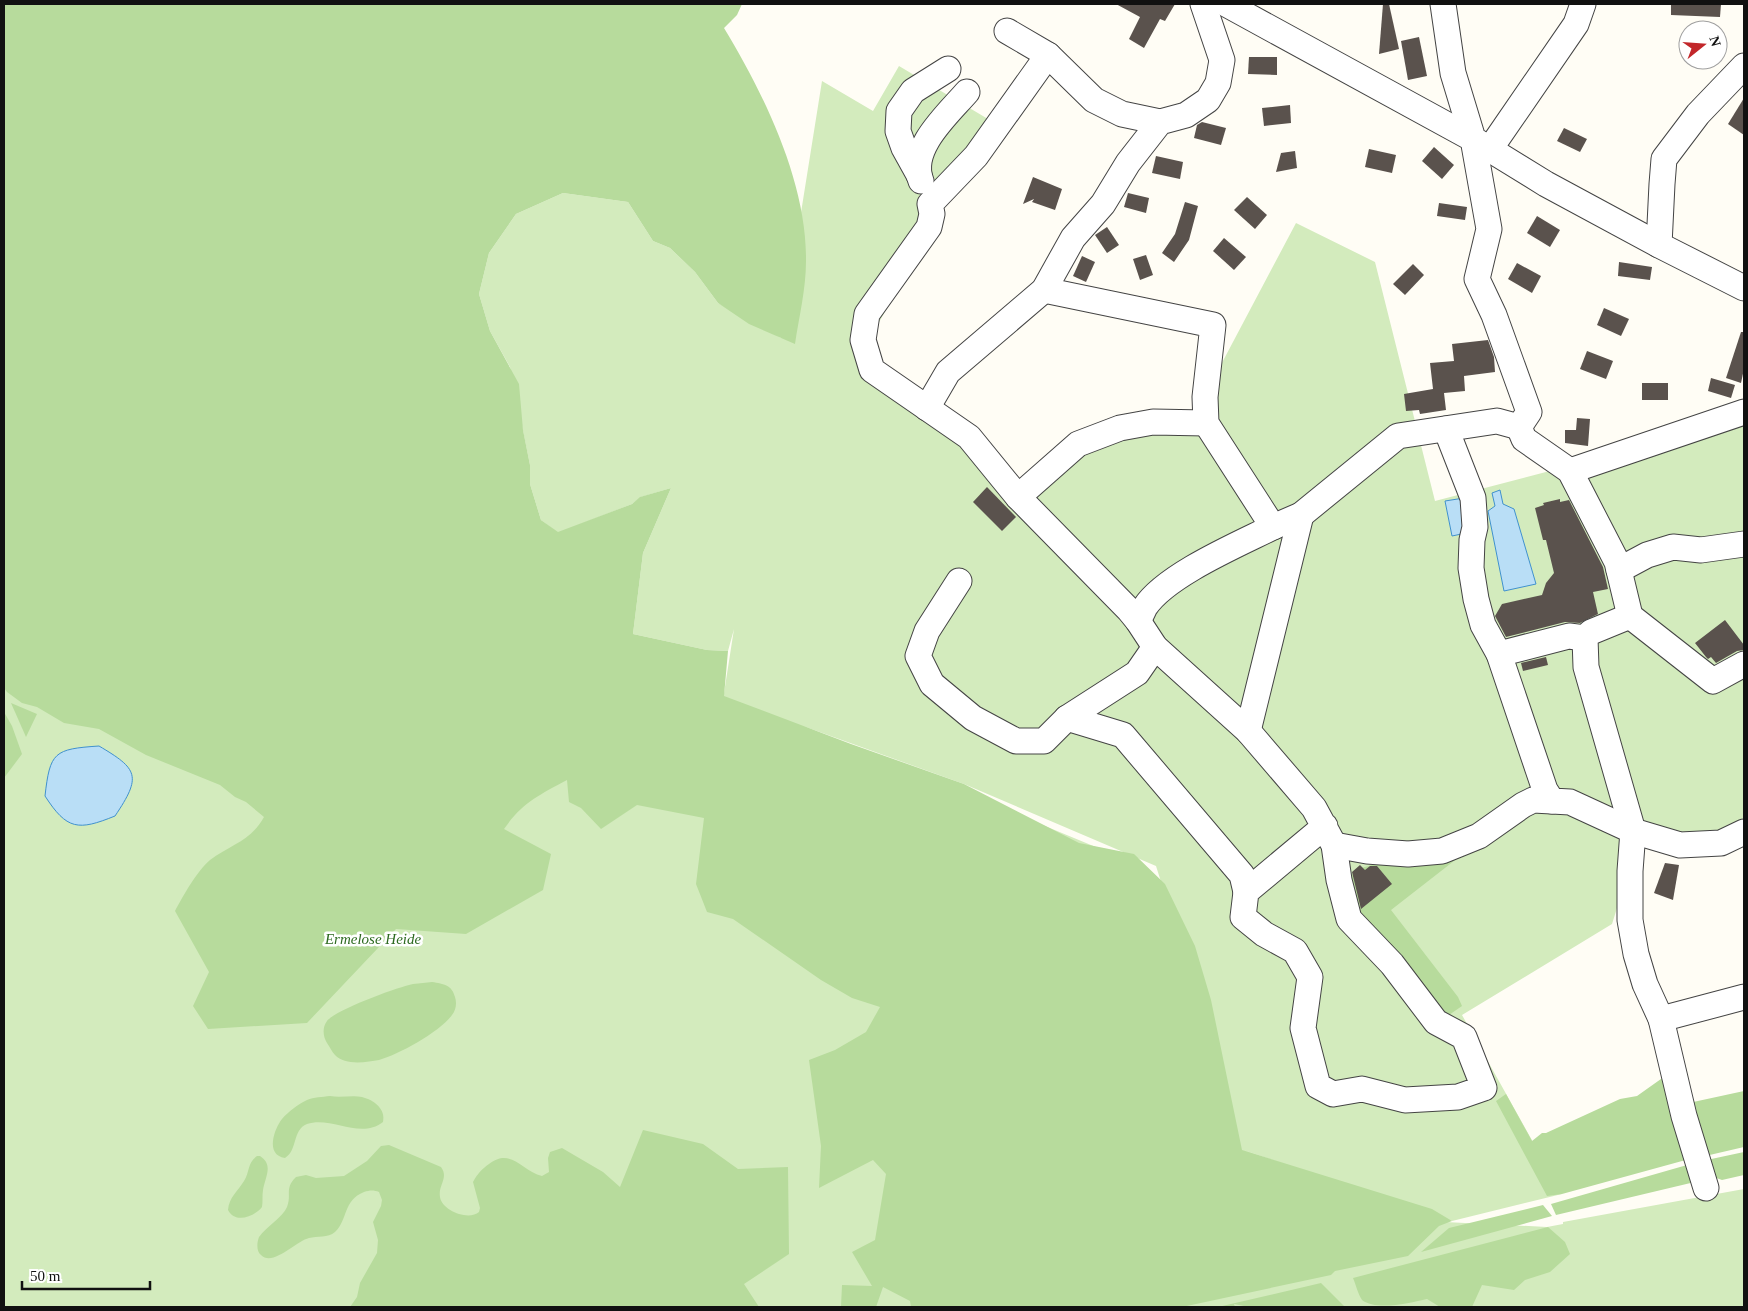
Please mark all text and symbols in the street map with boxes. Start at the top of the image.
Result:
north arrow [1678,20,1728,70]
text: N [1706,34,1724,48]
park label: Ermelose Heide [324,931,421,947]
scale bar [22,1258,150,1290]
text: 50 m [30,1268,61,1284]

